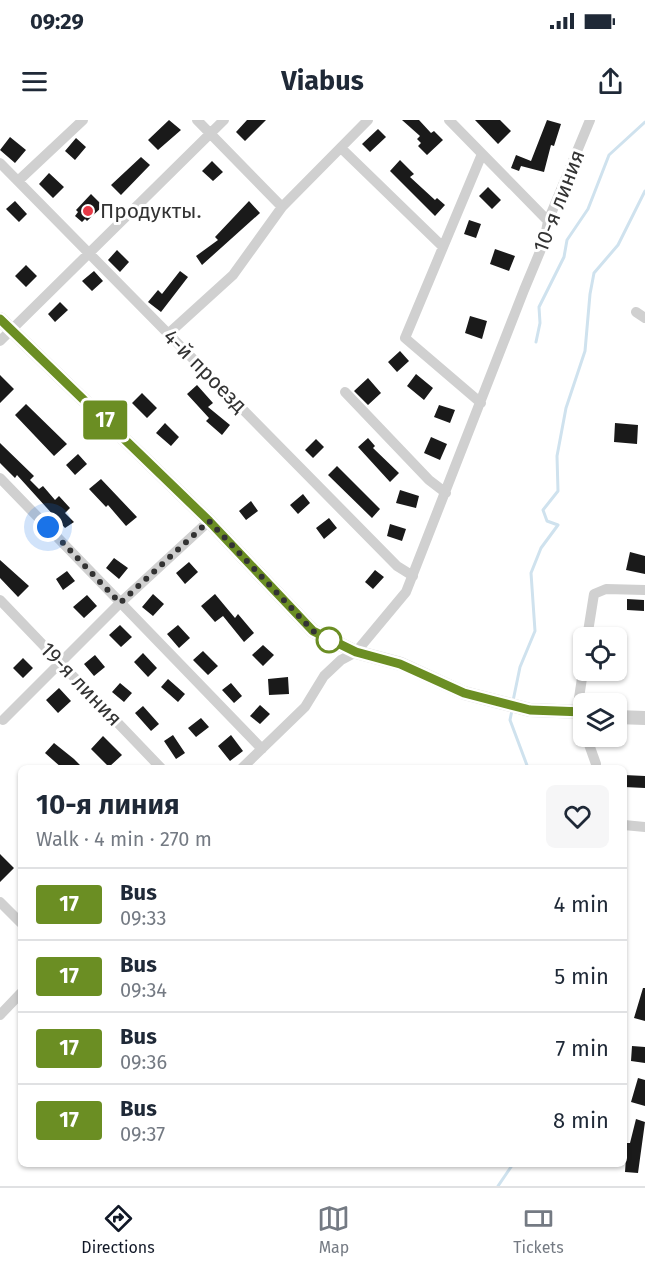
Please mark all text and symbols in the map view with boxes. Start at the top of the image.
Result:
text: 09:29 [30,8,84,35]
icon: menu [18,65,51,98]
text: Viabus [281,65,364,97]
icon: share [594,65,627,98]
street label: 10-я линия [528,146,590,256]
place label: Продукты. [100,198,202,224]
marker: Продукты. [81,204,95,218]
street label: 4-й проезд [158,324,252,418]
line badge: 17 [78,400,132,440]
text: 17 [95,407,115,433]
your location [33,512,63,542]
unlabelled marker [316,627,342,653]
map controls [573,627,627,747]
button: locate [573,627,627,681]
street label: 19-я линия [35,637,127,731]
button: layers [573,693,627,747]
button: heart [546,785,609,848]
text: 10-я линия [36,788,180,821]
text: Walk · 4 min · 270 m [36,827,212,851]
text: Bus [120,879,157,906]
text: 17 [59,891,79,917]
text: 4 min [554,891,609,918]
text: 09:33 [120,906,166,930]
text: Bus [120,951,157,978]
text: 17 [59,963,79,989]
text: 5 min [554,963,609,990]
text: 09:34 [120,978,167,1002]
text: Bus [120,1023,157,1050]
text: 17 [59,1035,79,1061]
text: 7 min [555,1035,609,1062]
text: 09:36 [120,1050,167,1074]
text: Bus [120,1095,157,1122]
text: 17 [59,1107,79,1133]
text: 8 min [553,1107,609,1134]
text: 09:37 [120,1122,165,1146]
tab: Directions [81,1202,155,1257]
tab: Map [317,1202,350,1257]
tab: Tickets [513,1202,564,1257]

